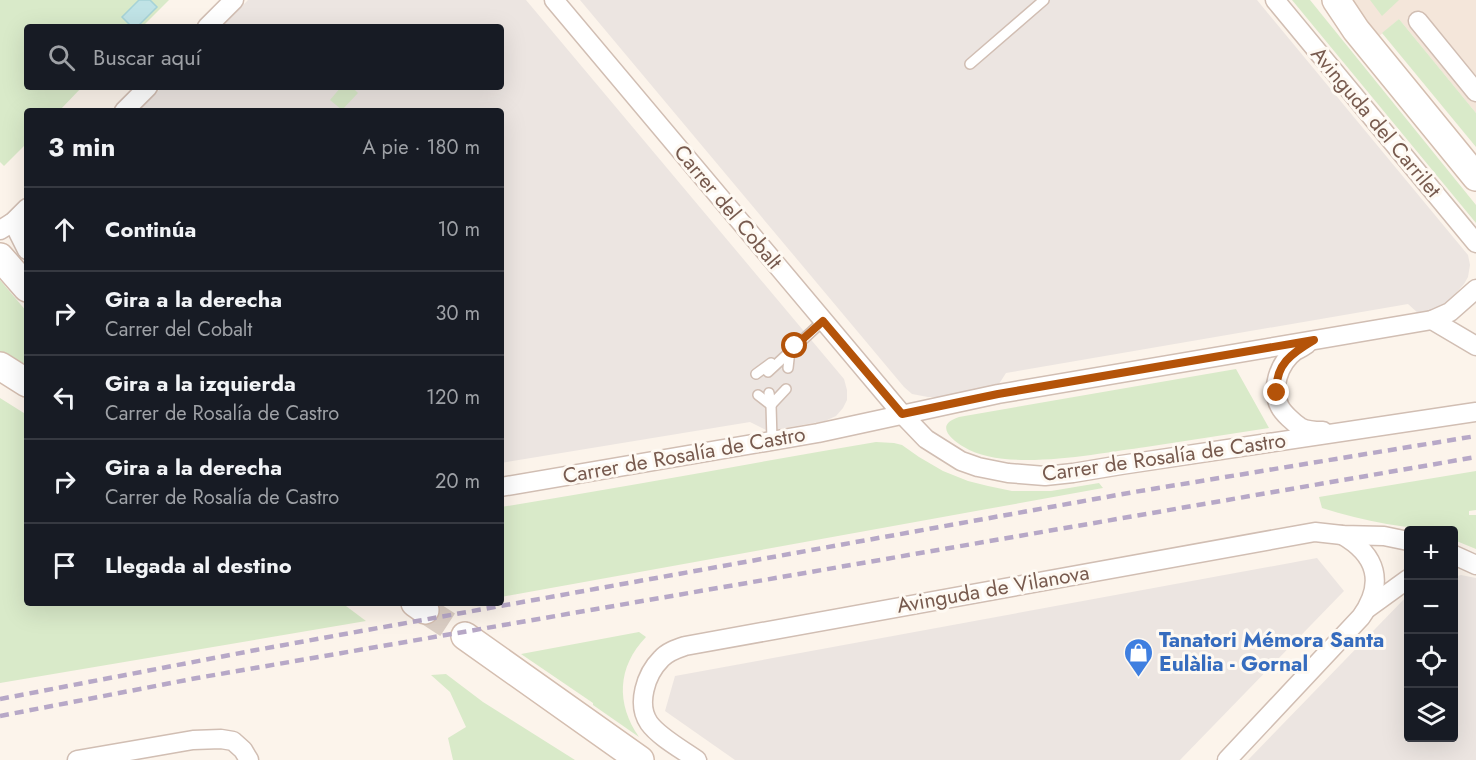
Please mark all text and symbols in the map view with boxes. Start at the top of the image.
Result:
search box [24,24,504,90]
street label: Avinguda del Carrilet [1304,40,1448,204]
icon: search [45,41,78,74]
text: Buscar aquí [93,41,201,73]
text: 3 min [48,128,115,166]
text: A pie · 180 m [362,133,480,162]
street label: Carrer del Cobalt [667,138,789,276]
icon: ahead [48,213,81,246]
text: Continúa [105,213,196,245]
text: 10 m [437,215,480,244]
text: Gira a la derecha [105,283,282,315]
icon: right [48,297,81,330]
text: 30 m [435,299,480,328]
text: Carrer del Cobalt [105,315,252,344]
route start [781,332,807,358]
text: Gira a la izquierda [105,367,296,399]
route end [1263,379,1289,405]
icon: left [48,381,81,414]
text: 120 m [426,383,480,412]
text: Carrer de Rosalía de Castro [105,399,339,428]
street label: Carrer de Rosalía de Castro [560,419,808,491]
street label: Carrer de Rosalía de Castro [1040,425,1288,489]
text: Gira a la derecha [105,451,282,483]
icon: right [48,465,81,498]
text: 20 m [435,467,480,496]
text: Carrer de Rosalía de Castro [105,483,339,512]
map controls [1404,526,1458,742]
button: + [1404,526,1458,580]
icon: arrive [48,549,81,582]
text: Llegada al destino [105,549,292,581]
street label: Avinguda de Vilanova [894,557,1092,621]
button: − [1404,580,1458,634]
place label: Tanatori Mémora Santa Eulàlia - Gornal [1159,625,1384,679]
button: locate [1404,634,1458,688]
shop icon: Tanatori Mémora Santa Eulàlia - Gornal [1122,636,1154,678]
button: layers [1404,688,1458,742]

